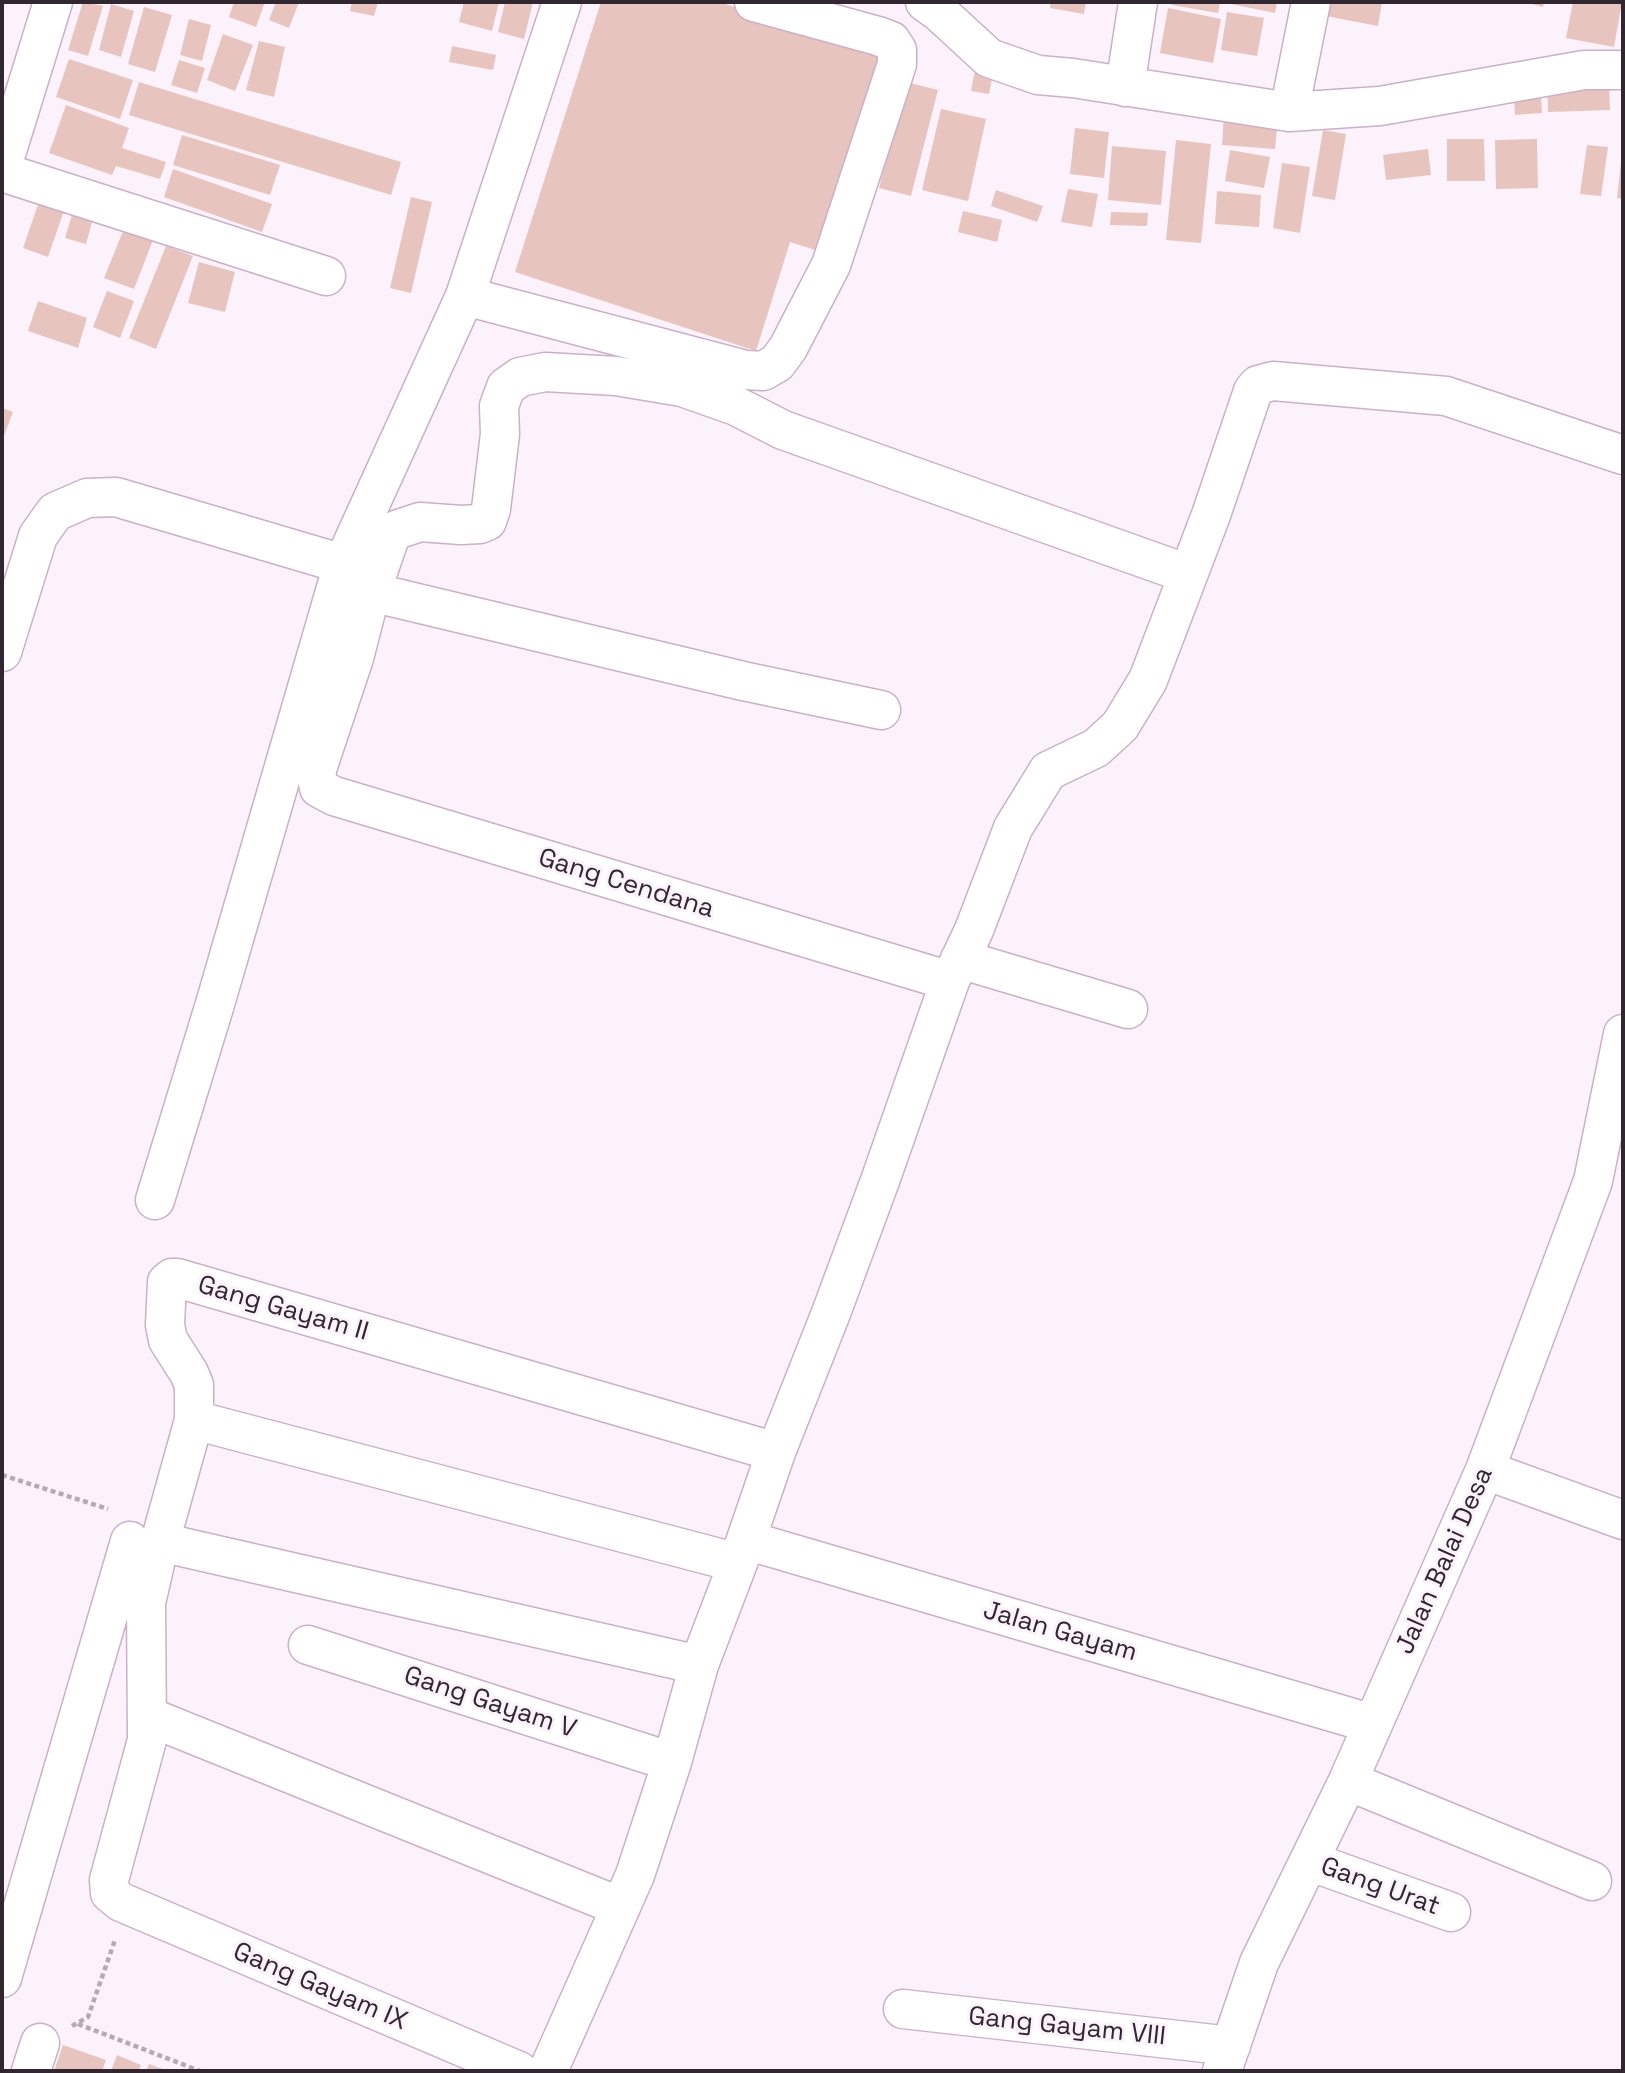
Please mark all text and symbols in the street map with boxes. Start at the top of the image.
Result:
street label: Gang Cendana [534,842,718,926]
street label: Gang Gayam II [194,1270,372,1348]
street label: Jalan Balai Desa [1390,1463,1500,1659]
street label: Jalan Gayam [979,1595,1141,1669]
street label: Gang Gayam V [400,1660,580,1746]
street label: Gang Urat [1316,1851,1444,1923]
street label: Gang Gayam IX [228,1936,412,2038]
street label: Gang Gayam VIII [967,2001,1167,2053]

